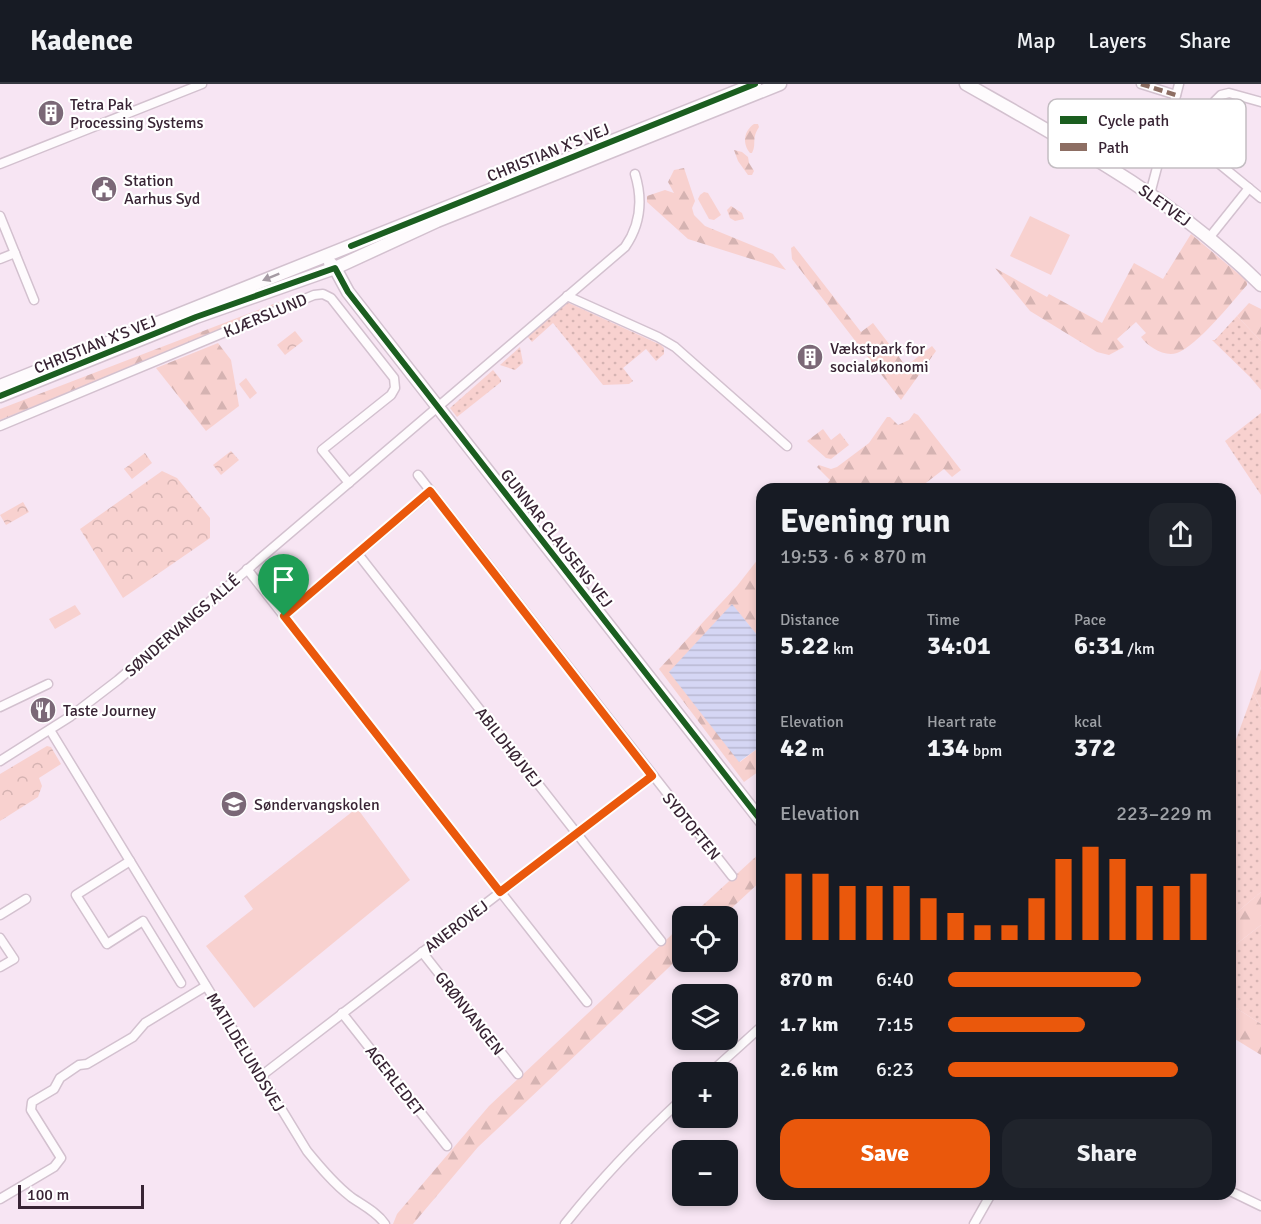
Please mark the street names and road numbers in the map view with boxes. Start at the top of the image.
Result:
street label: CHRISTIAN X'S VEJ [484,119,613,187]
street label: SLETVEJ [1134,180,1194,231]
street label: KJÆRSLUND [221,289,310,342]
street label: CHRISTIAN X'S VEJ [31,311,160,379]
street label: GUNNAR CLAUSENS VEJ [496,465,617,612]
street label: SØNDERVANGS ALLÉ [121,570,244,681]
street label: ABILDHØJVEJ [471,704,546,792]
street label: SYDTOFTEN [658,789,724,864]
street label: ANEROVEJ [421,896,493,957]
street label: GRØNVANGEN [430,968,508,1059]
street label: MATILDELUNDSVEJ [202,989,289,1116]
street label: AGERLEDET [361,1042,428,1120]

